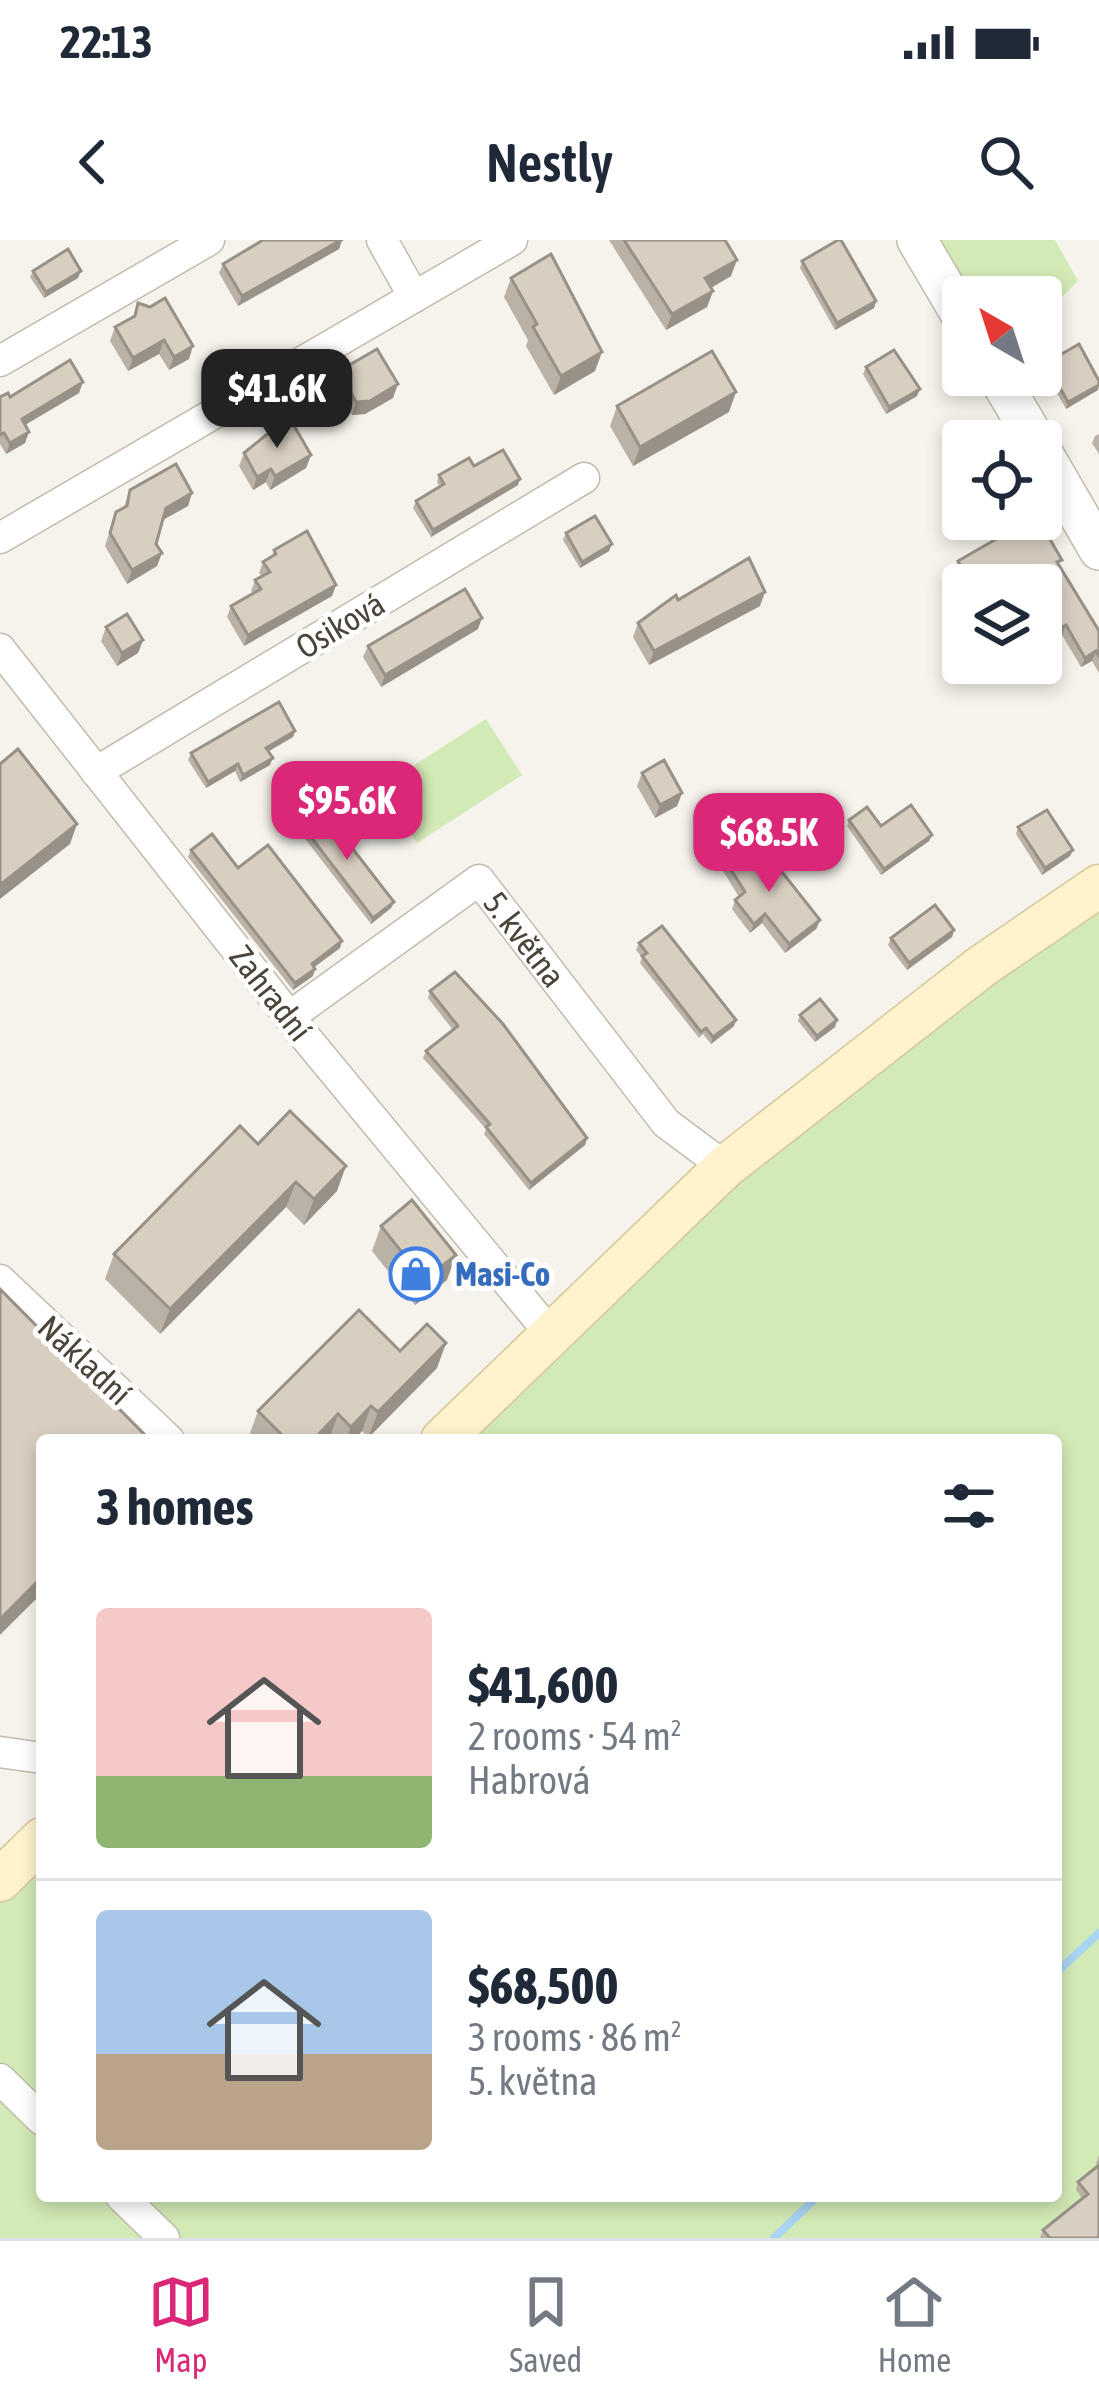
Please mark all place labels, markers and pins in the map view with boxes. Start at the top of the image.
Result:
pin: $41.6K [179,349,375,451]
pin: $95.6K [249,761,445,863]
pin: $68.5K [671,793,867,895]
shop icon: Masi-Co [388,1246,444,1302]
place label: Masi-Co [455,1255,550,1293]

